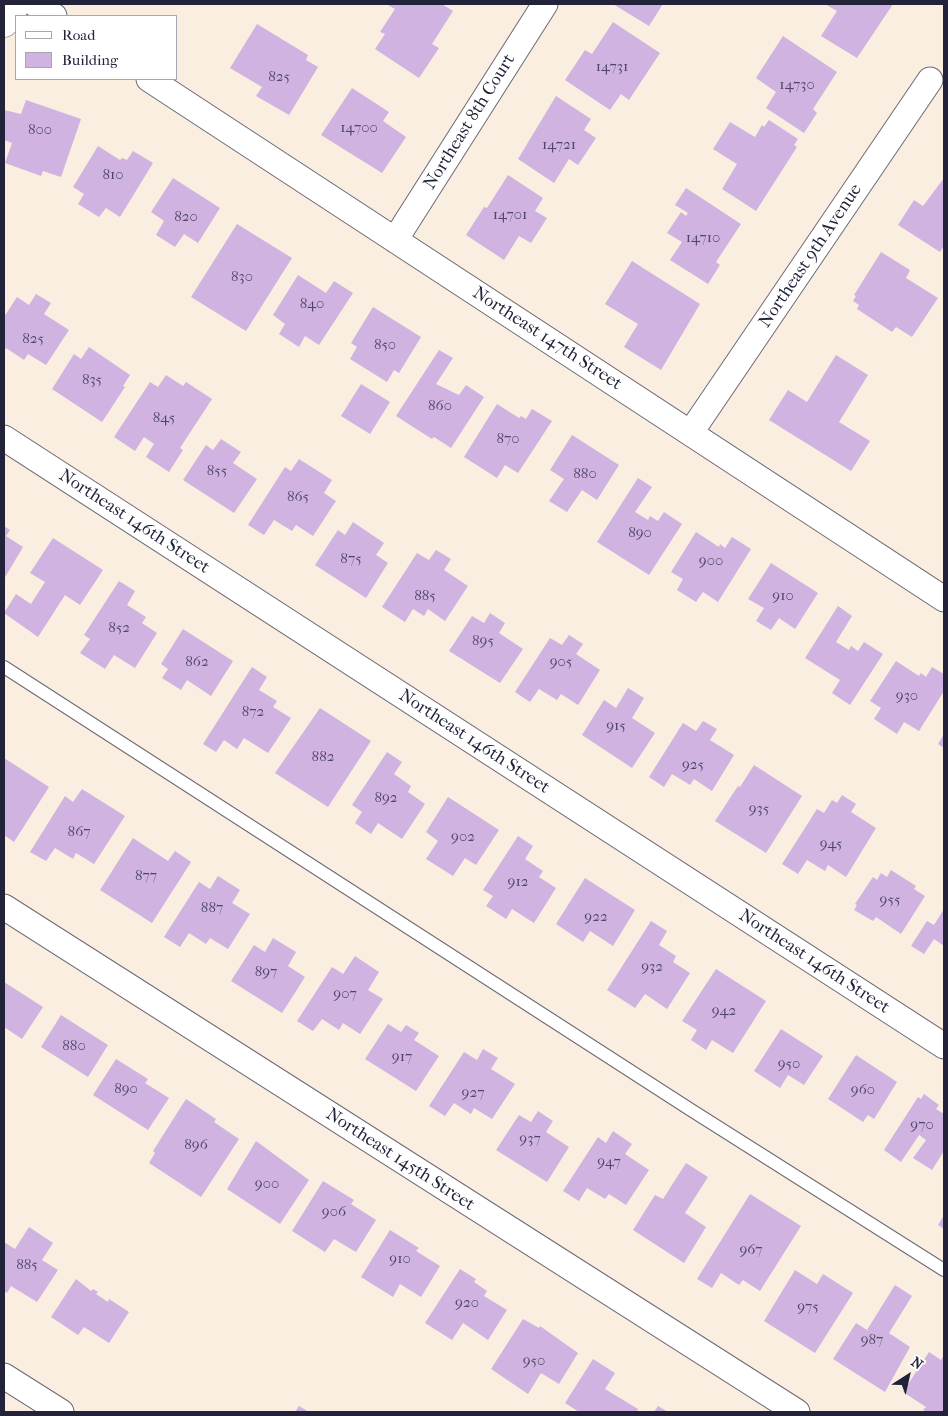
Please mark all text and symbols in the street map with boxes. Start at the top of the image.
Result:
legend [15,15,178,80]
text: Road [62,26,95,44]
street label: Northeast 8th Court [420,50,520,194]
text: Building [62,51,118,69]
house number: 14731 [596,58,628,76]
house number: 825 [268,68,290,86]
house number: 14730 [779,76,815,94]
house number: 14700 [340,119,378,137]
house number: 800 [28,121,52,139]
house number: 14721 [542,136,576,154]
house number: 810 [102,166,124,184]
street label: Northeast 9th Avenue [755,180,867,332]
house number: 14701 [493,206,527,224]
house number: 820 [174,208,198,226]
house number: 14710 [686,229,720,247]
house number: 830 [231,268,253,286]
street label: Northeast 147th Street [468,283,626,395]
house number: 840 [300,295,324,313]
house number: 825 [22,330,44,348]
house number: 850 [374,336,396,354]
house number: 835 [82,371,102,389]
house number: 860 [428,397,452,415]
house number: 845 [153,409,175,427]
house number: 870 [497,430,519,448]
house number: 855 [207,462,227,480]
street label: Northeast 146th Street [55,465,213,579]
house number: 880 [573,465,597,483]
house number: 865 [287,488,309,506]
house number: 890 [628,524,652,542]
house number: 875 [340,550,362,568]
house number: 900 [699,552,723,570]
house number: 885 [414,587,436,605]
house number: 910 [772,587,794,605]
house number: 852 [108,619,130,637]
house number: 895 [472,632,494,650]
house number: 862 [185,653,209,671]
house number: 905 [550,653,572,671]
street label: Northeast 146th Street [395,685,553,799]
house number: 930 [896,687,918,705]
house number: 872 [242,703,264,721]
house number: 915 [606,717,626,735]
house number: 882 [312,748,334,766]
house number: 925 [682,756,704,774]
house number: 892 [374,789,398,807]
house number: 935 [749,800,769,818]
house number: 867 [68,823,90,841]
house number: 902 [451,828,475,846]
house number: 945 [820,835,842,853]
house number: 877 [135,867,157,885]
house number: 912 [508,873,528,891]
house number: 955 [880,891,900,909]
house number: 887 [201,899,223,917]
street label: Northeast 146th Street [735,905,893,1019]
house number: 922 [584,908,608,926]
house number: 932 [641,958,663,976]
house number: 897 [255,963,277,981]
house number: 907 [333,985,357,1003]
house number: 942 [712,1002,736,1020]
house number: 880 [62,1037,86,1055]
house number: 917 [392,1048,412,1066]
house number: 950 [778,1055,800,1073]
house number: 890 [114,1080,138,1098]
house number: 960 [851,1081,875,1099]
house number: 927 [462,1084,484,1102]
street label: Northeast 145th Street [322,1104,478,1216]
house number: 970 [910,1116,934,1134]
house number: 937 [519,1130,541,1148]
house number: 896 [184,1136,208,1154]
house number: 947 [597,1153,621,1171]
house number: 900 [255,1175,279,1193]
house number: 906 [322,1203,346,1221]
house number: 967 [739,1241,763,1259]
house number: 910 [389,1250,411,1268]
house number: 885 [16,1256,38,1274]
house number: 920 [455,1294,479,1312]
house number: 975 [797,1298,819,1316]
house number: 987 [861,1331,883,1349]
north arrow [883,1351,933,1401]
house number: 950 [523,1352,545,1370]
text: N [908,1353,926,1373]

